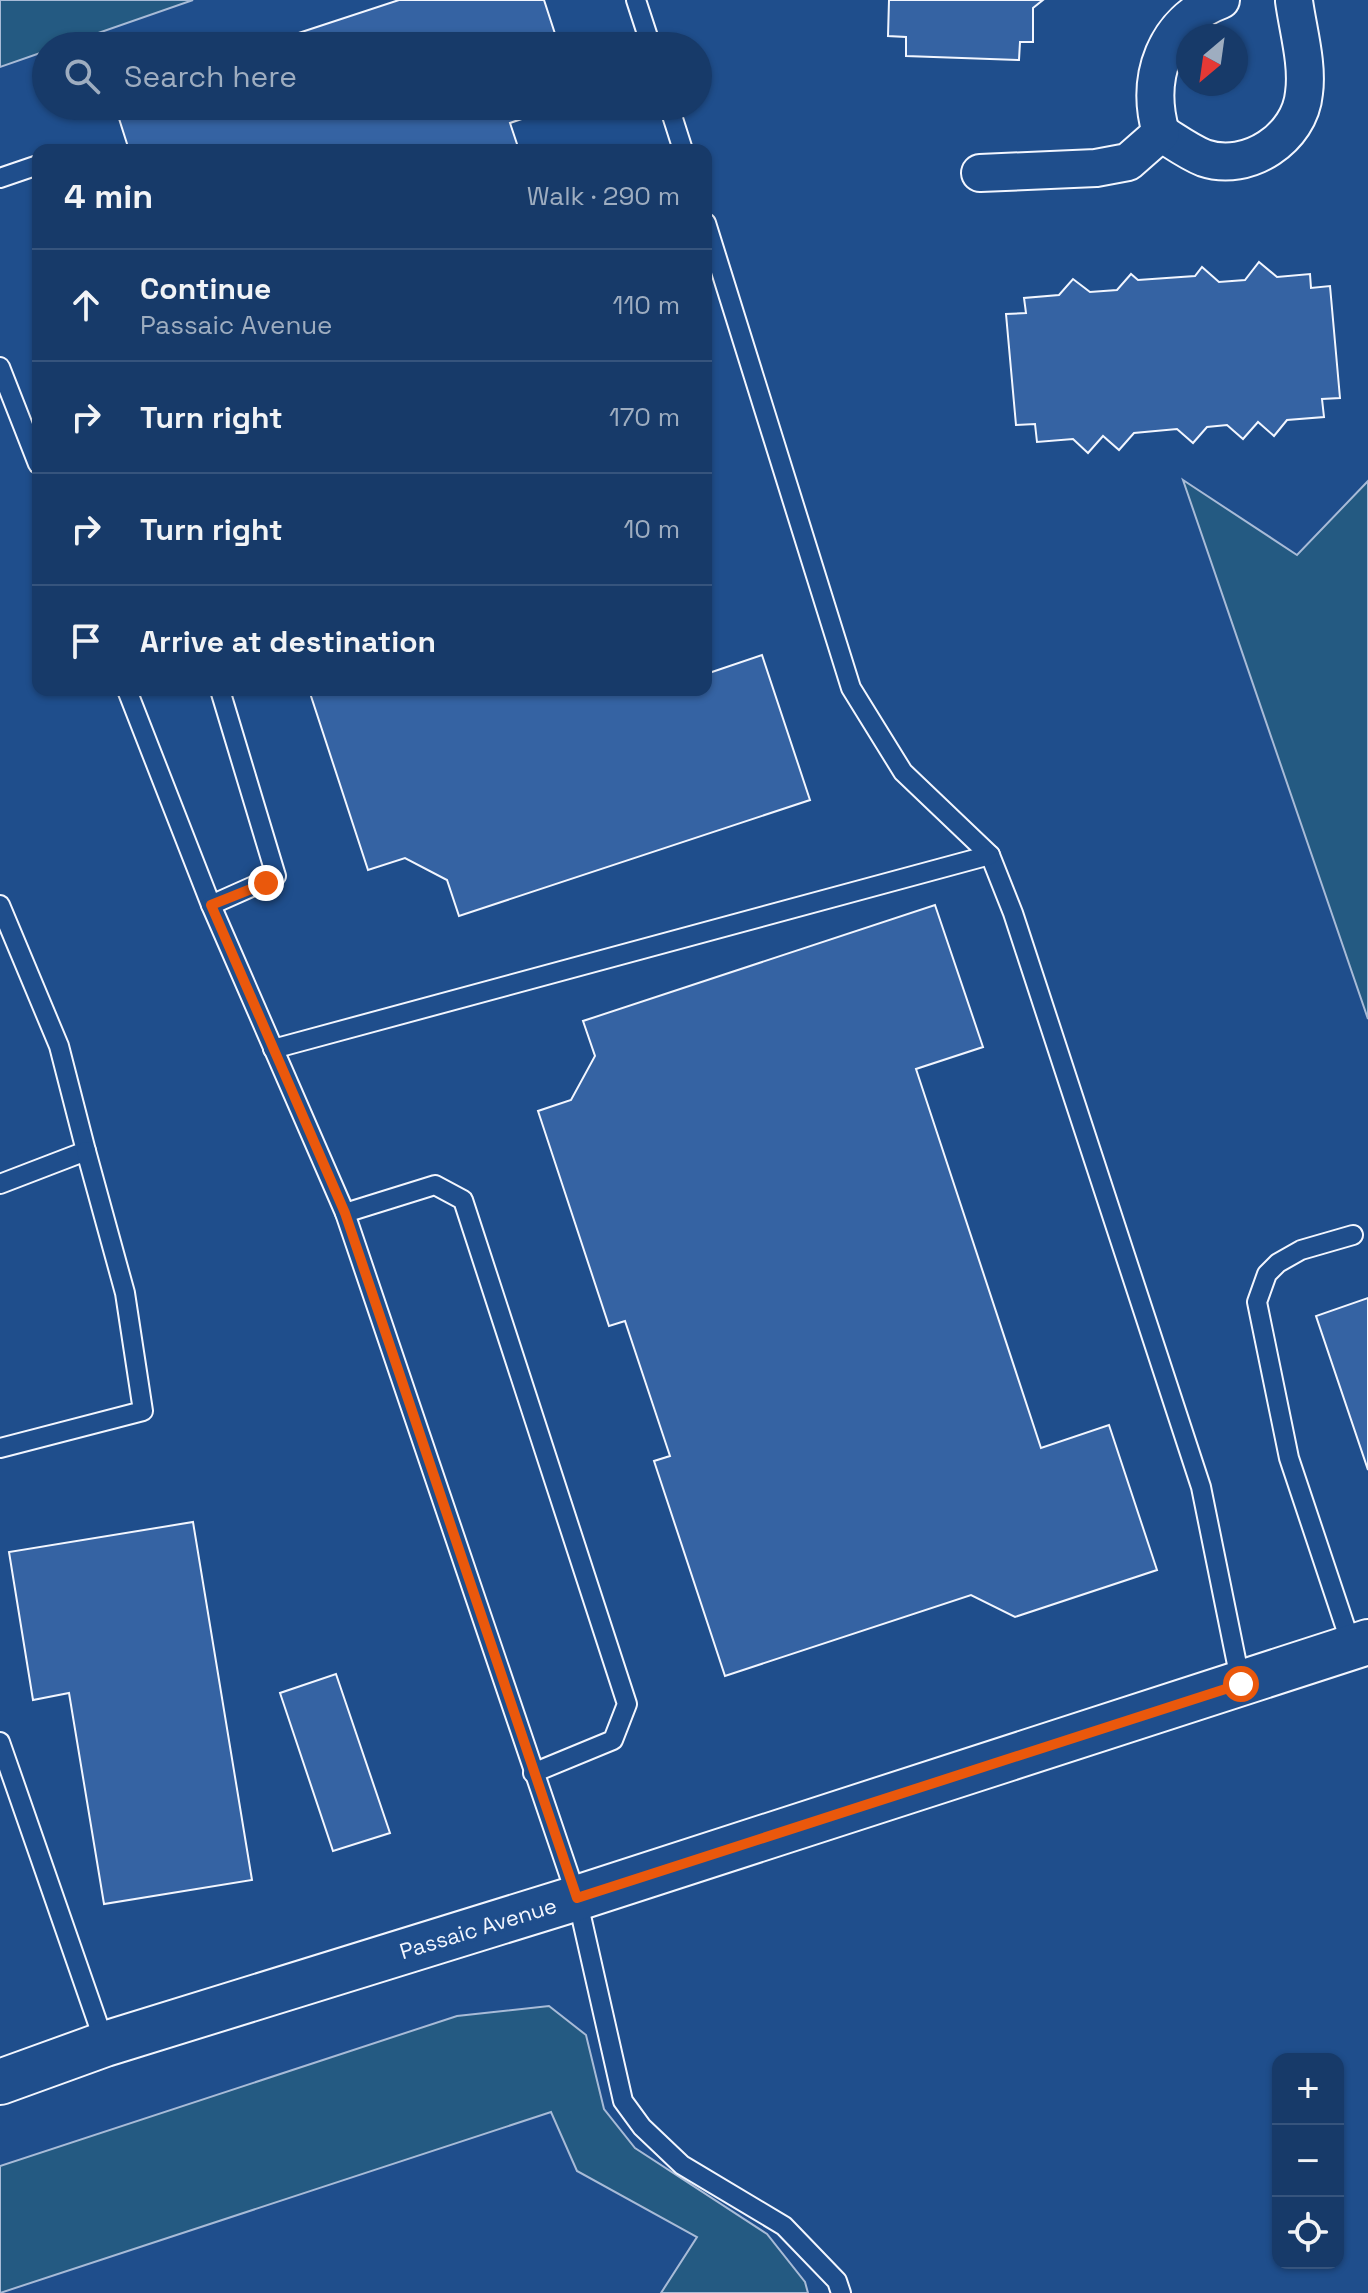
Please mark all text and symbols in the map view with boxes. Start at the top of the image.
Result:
north arrow [1176,24,1248,96]
search box [32,32,712,120]
icon: search [60,54,104,98]
text: Search here [124,57,297,96]
text: 4 min [64,175,153,218]
text: Walk · 290 m [527,179,680,213]
text: Continue [140,269,271,308]
icon: ahead [64,283,108,327]
text: 110 m [613,288,680,322]
text: Passaic Avenue [140,308,333,342]
icon: right [64,395,108,439]
text: Turn right [140,398,283,437]
text: 170 m [609,400,680,434]
icon: right [64,507,108,551]
text: Turn right [140,510,283,549]
text: 10 m [623,512,680,546]
icon: arrive [64,619,108,663]
text: Arrive at destination [140,622,436,661]
route end [248,865,284,901]
route start [1223,1666,1259,1702]
street label: Passaic Avenue [396,1891,560,1965]
map controls [1272,2053,1344,2269]
button: + [1272,2053,1344,2125]
button: − [1272,2125,1344,2197]
button: locate [1272,2197,1344,2269]

